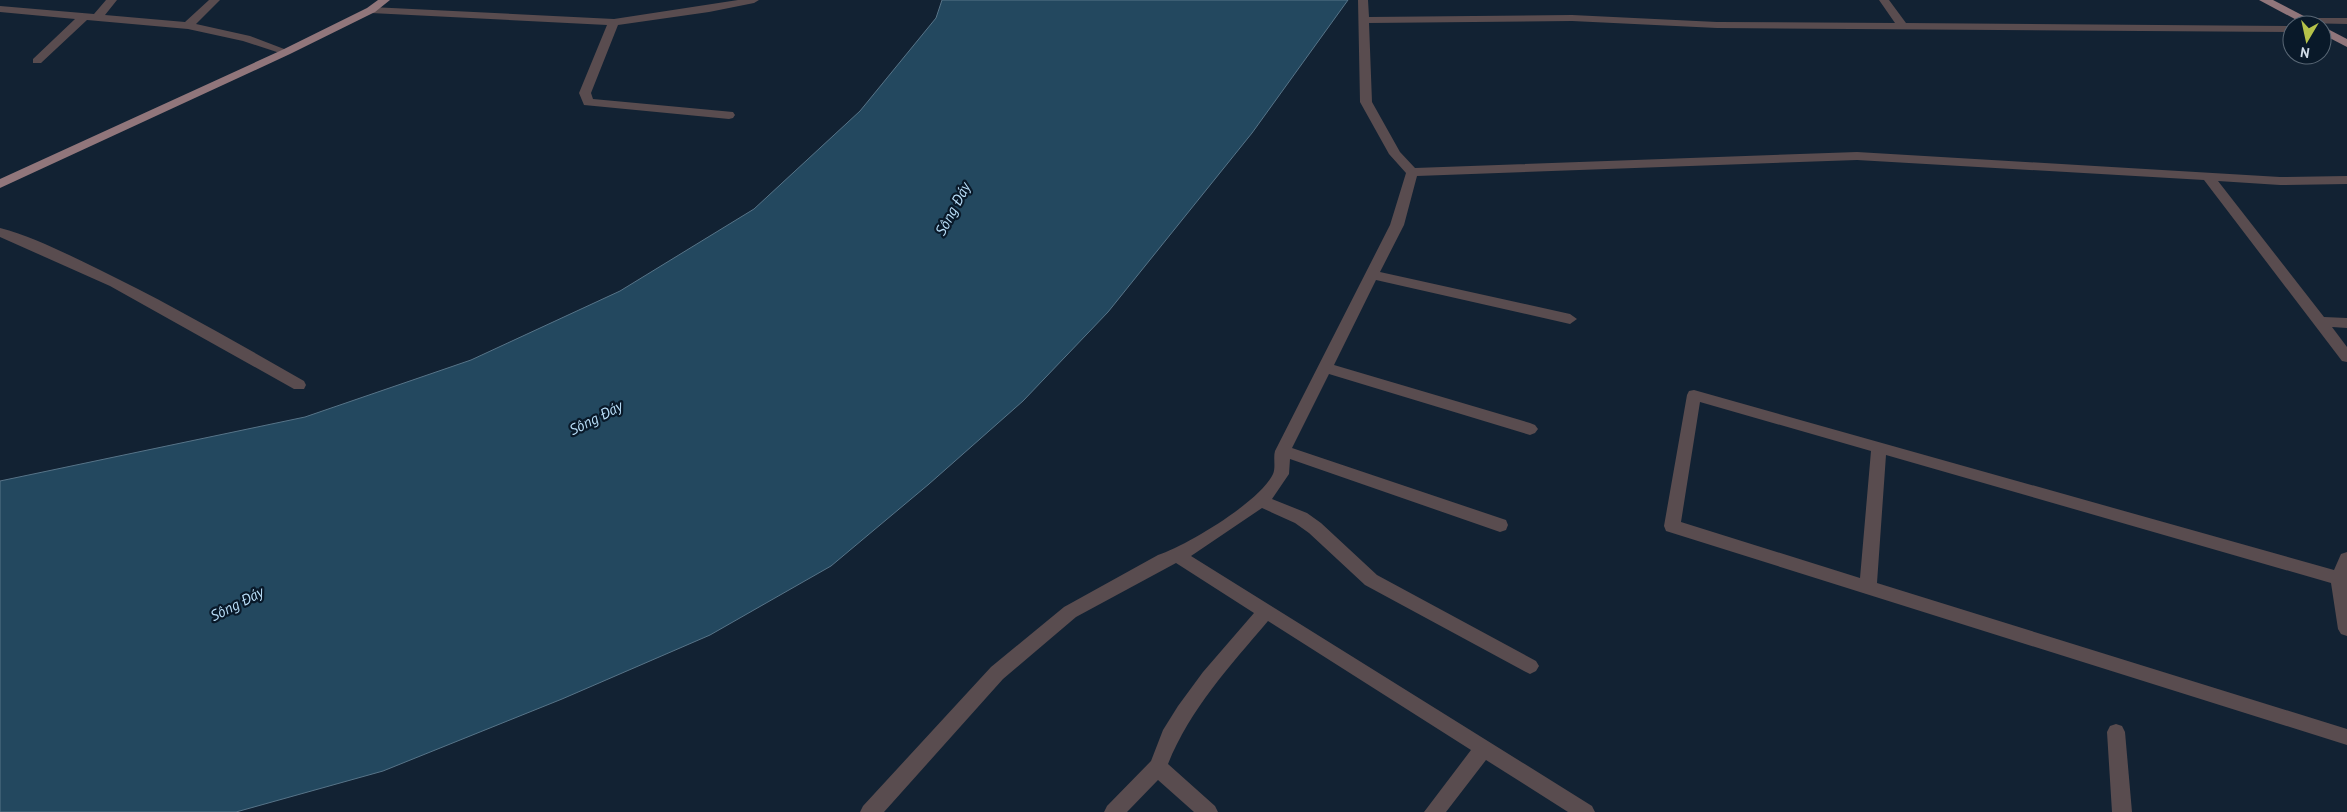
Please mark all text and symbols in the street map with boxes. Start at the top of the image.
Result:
north arrow [2282,15,2332,65]
text: N [2299,43,2311,62]
water label: Sông Đáy [931,178,975,239]
water label: Sông Đáy [566,395,627,439]
water label: Sông Đáy [207,581,268,625]

